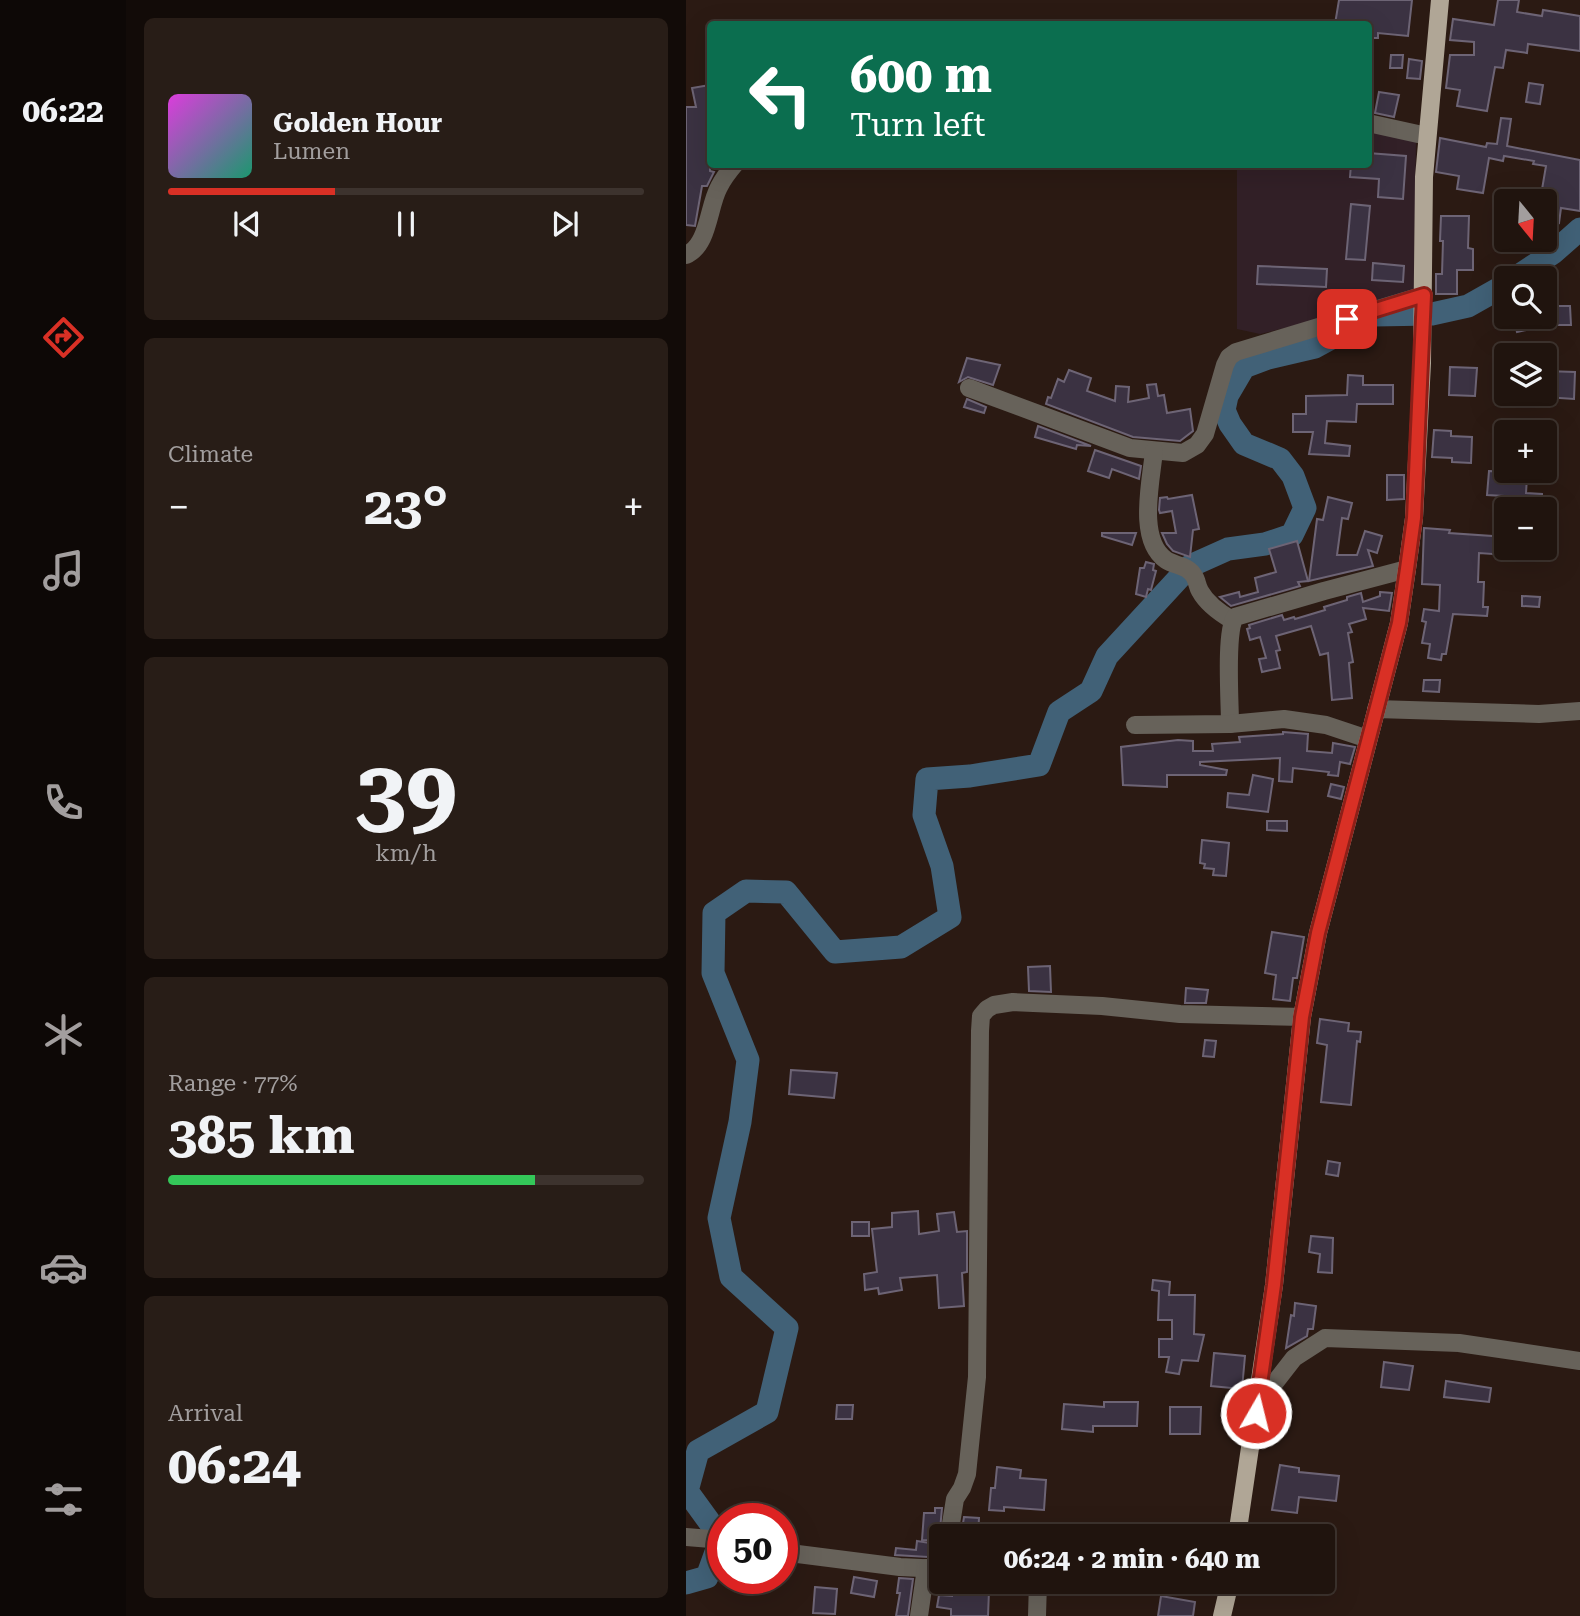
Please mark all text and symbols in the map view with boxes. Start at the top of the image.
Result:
text: 600 m [850,47,992,104]
icon: left [735,49,826,140]
text: 06:22 [22,92,104,130]
text: Turn left [850,106,985,144]
text: Golden Hour [273,108,442,138]
text: Lumen [273,138,350,165]
north arrow [1494,189,1558,252]
map controls [1494,189,1557,560]
icon: previous [228,205,266,243]
icon: pause [387,205,425,243]
icon: next [546,205,584,243]
button: search [1494,266,1557,329]
pin [1317,289,1377,349]
icon: arrive [1328,300,1366,338]
icon: directions [39,313,88,362]
button: layers [1494,343,1557,406]
button: + [1494,420,1557,483]
text: Climate [168,441,253,468]
text: 23° [364,476,448,537]
text: − [168,485,189,529]
text: + [623,485,644,529]
button: − [1494,497,1557,560]
icon: music [39,546,88,595]
text: 39 [355,741,457,847]
icon: phone [39,778,88,827]
text: km/h [375,840,437,867]
icon: climate [39,1010,88,1059]
text: Range · 77% [168,1070,297,1097]
text: 385 km [168,1105,355,1166]
icon: car [39,1243,88,1292]
position arrow [1219,1376,1293,1450]
text: Arrival [168,1400,243,1427]
text: 06:24 [168,1435,301,1496]
icon: filters [39,1475,88,1524]
speed limit sign: 50 [707,1503,798,1594]
text: 06:24 · 2 min · 640 m [1004,1544,1260,1574]

